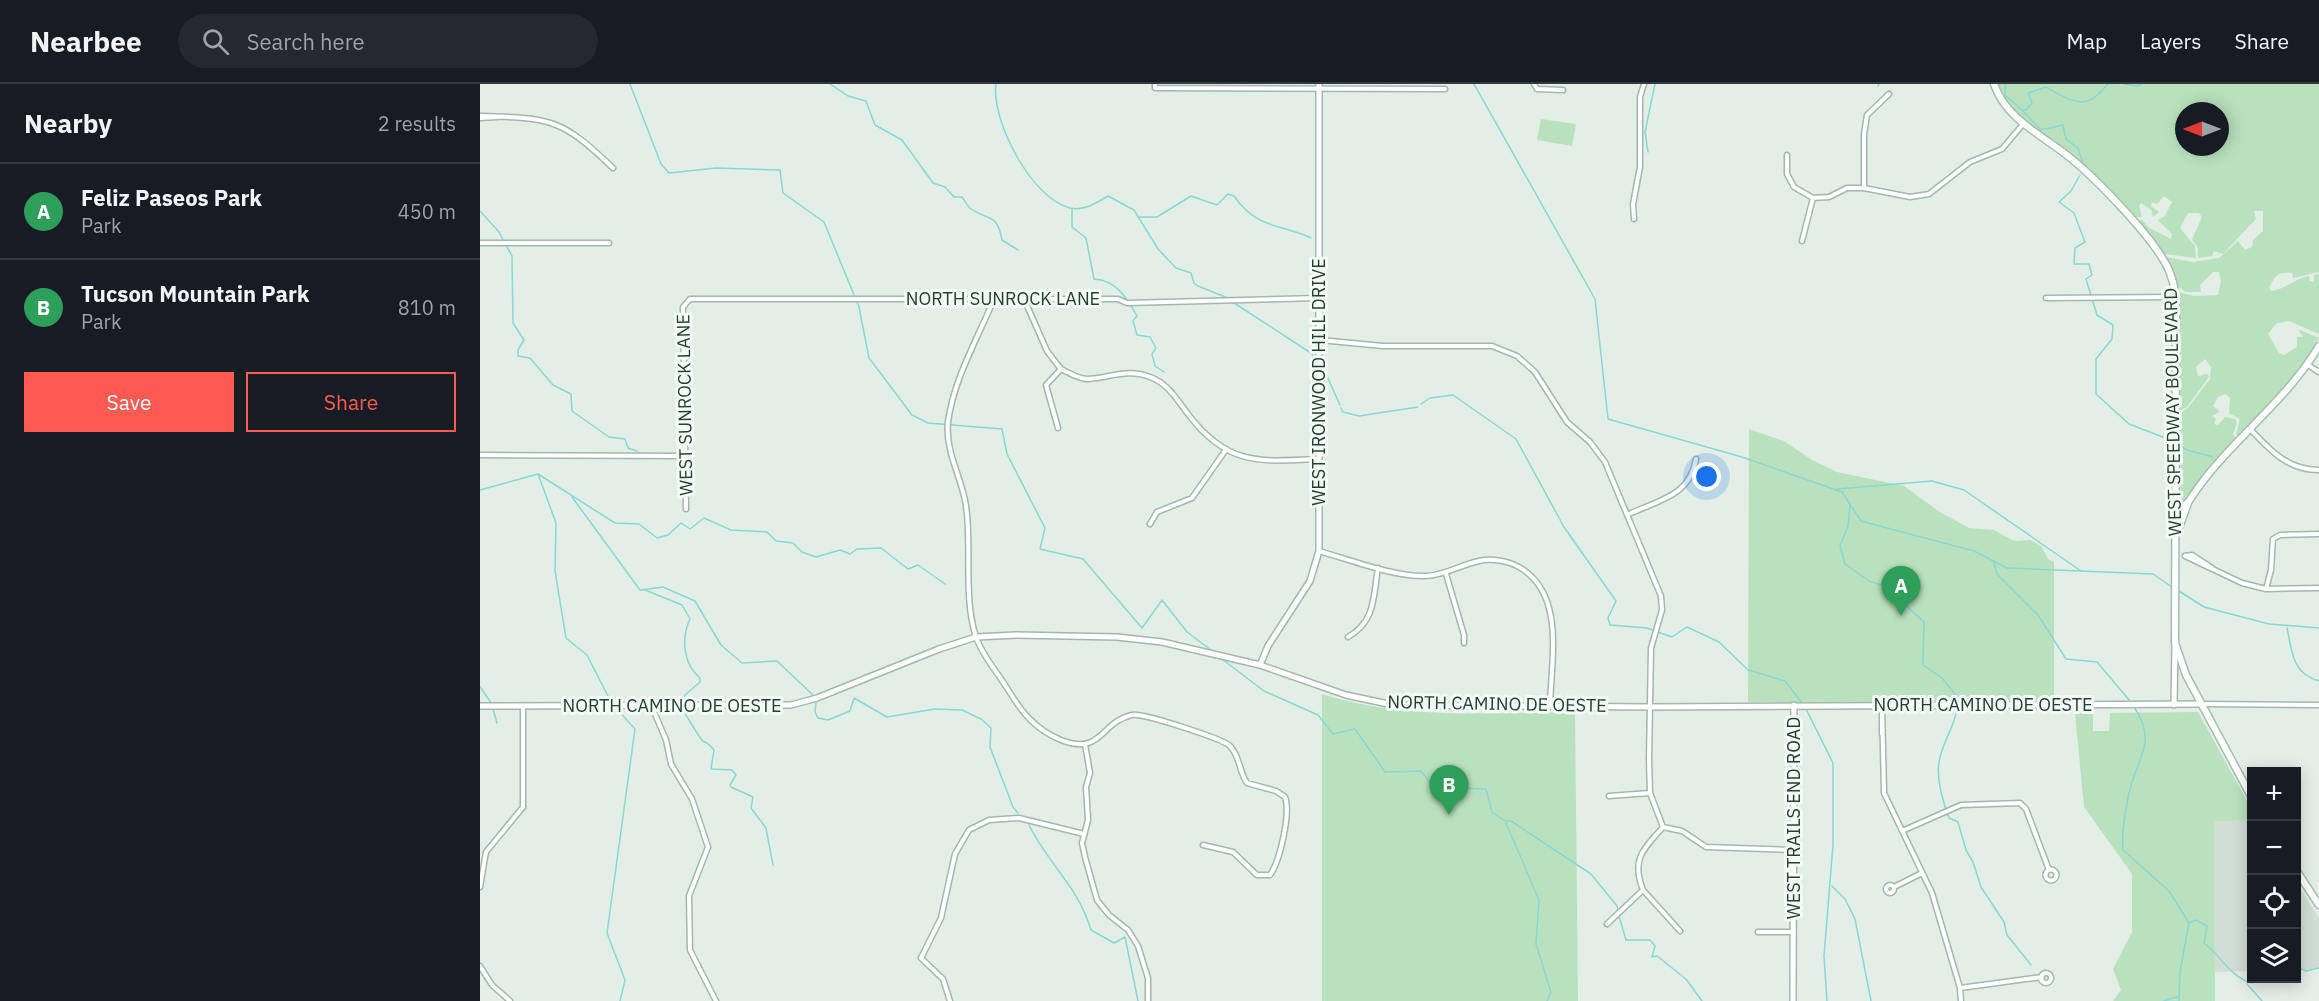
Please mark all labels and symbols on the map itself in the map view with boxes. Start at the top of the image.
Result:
north arrow [2175,102,2229,156]
street label: WEST IRONWOOD HILL DRIVE [1307,258,1330,506]
street label: NORTH SUNROCK LANE [906,287,1100,310]
street label: WEST SPEEDWAY BOULEVARD [2159,288,2186,536]
street label: WEST SUNROCK LANE [671,314,698,496]
your location [1692,462,1721,491]
pin: A [1882,566,1920,616]
street label: NORTH CAMINO DE OESTE [1387,690,1607,717]
street label: NORTH CAMINO DE OESTE [1873,693,2093,716]
street label: NORTH CAMINO DE OESTE [562,694,782,717]
street label: WEST TRAILS END ROAD [1782,717,1805,919]
pin: B [1430,766,1468,815]

